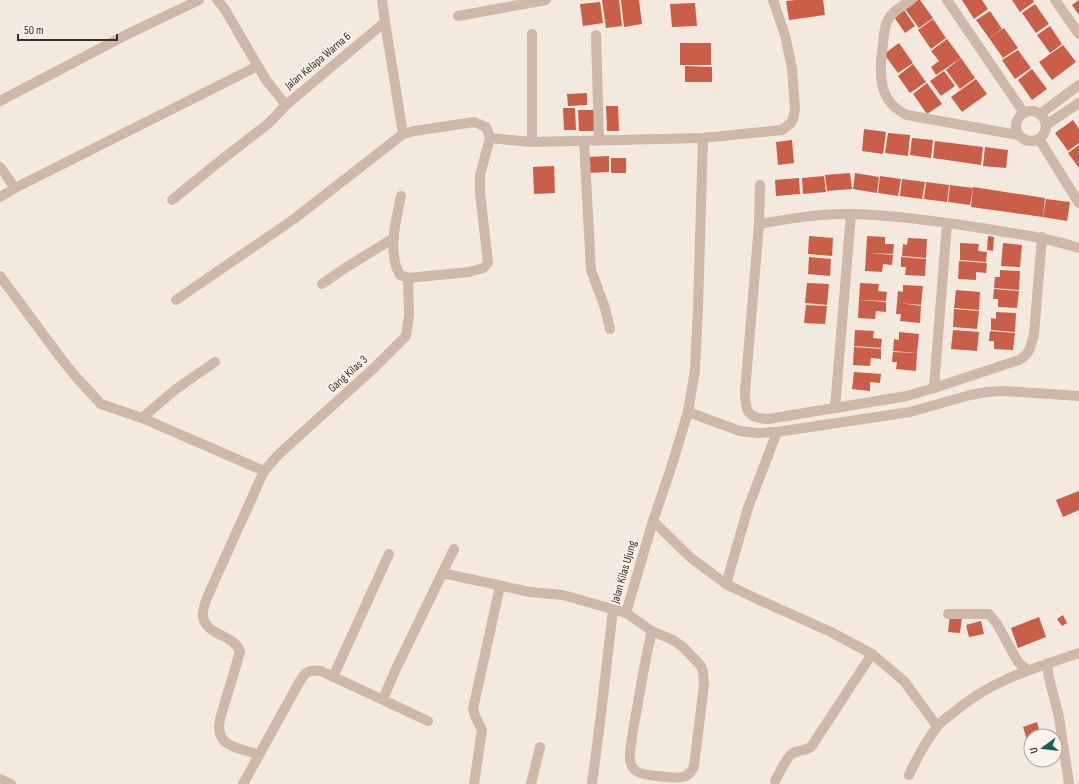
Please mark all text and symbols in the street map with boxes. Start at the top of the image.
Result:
scale bar [18,16,117,42]
text: 50 m [24,23,44,38]
street label: Jalan Kelapa Warna 6 [281,29,354,94]
street label: Gang Kilas 3 [325,352,371,396]
street label: Jalan Kilas Ujung [608,539,640,606]
north arrow [1023,728,1063,768]
text: U [1027,746,1041,755]

